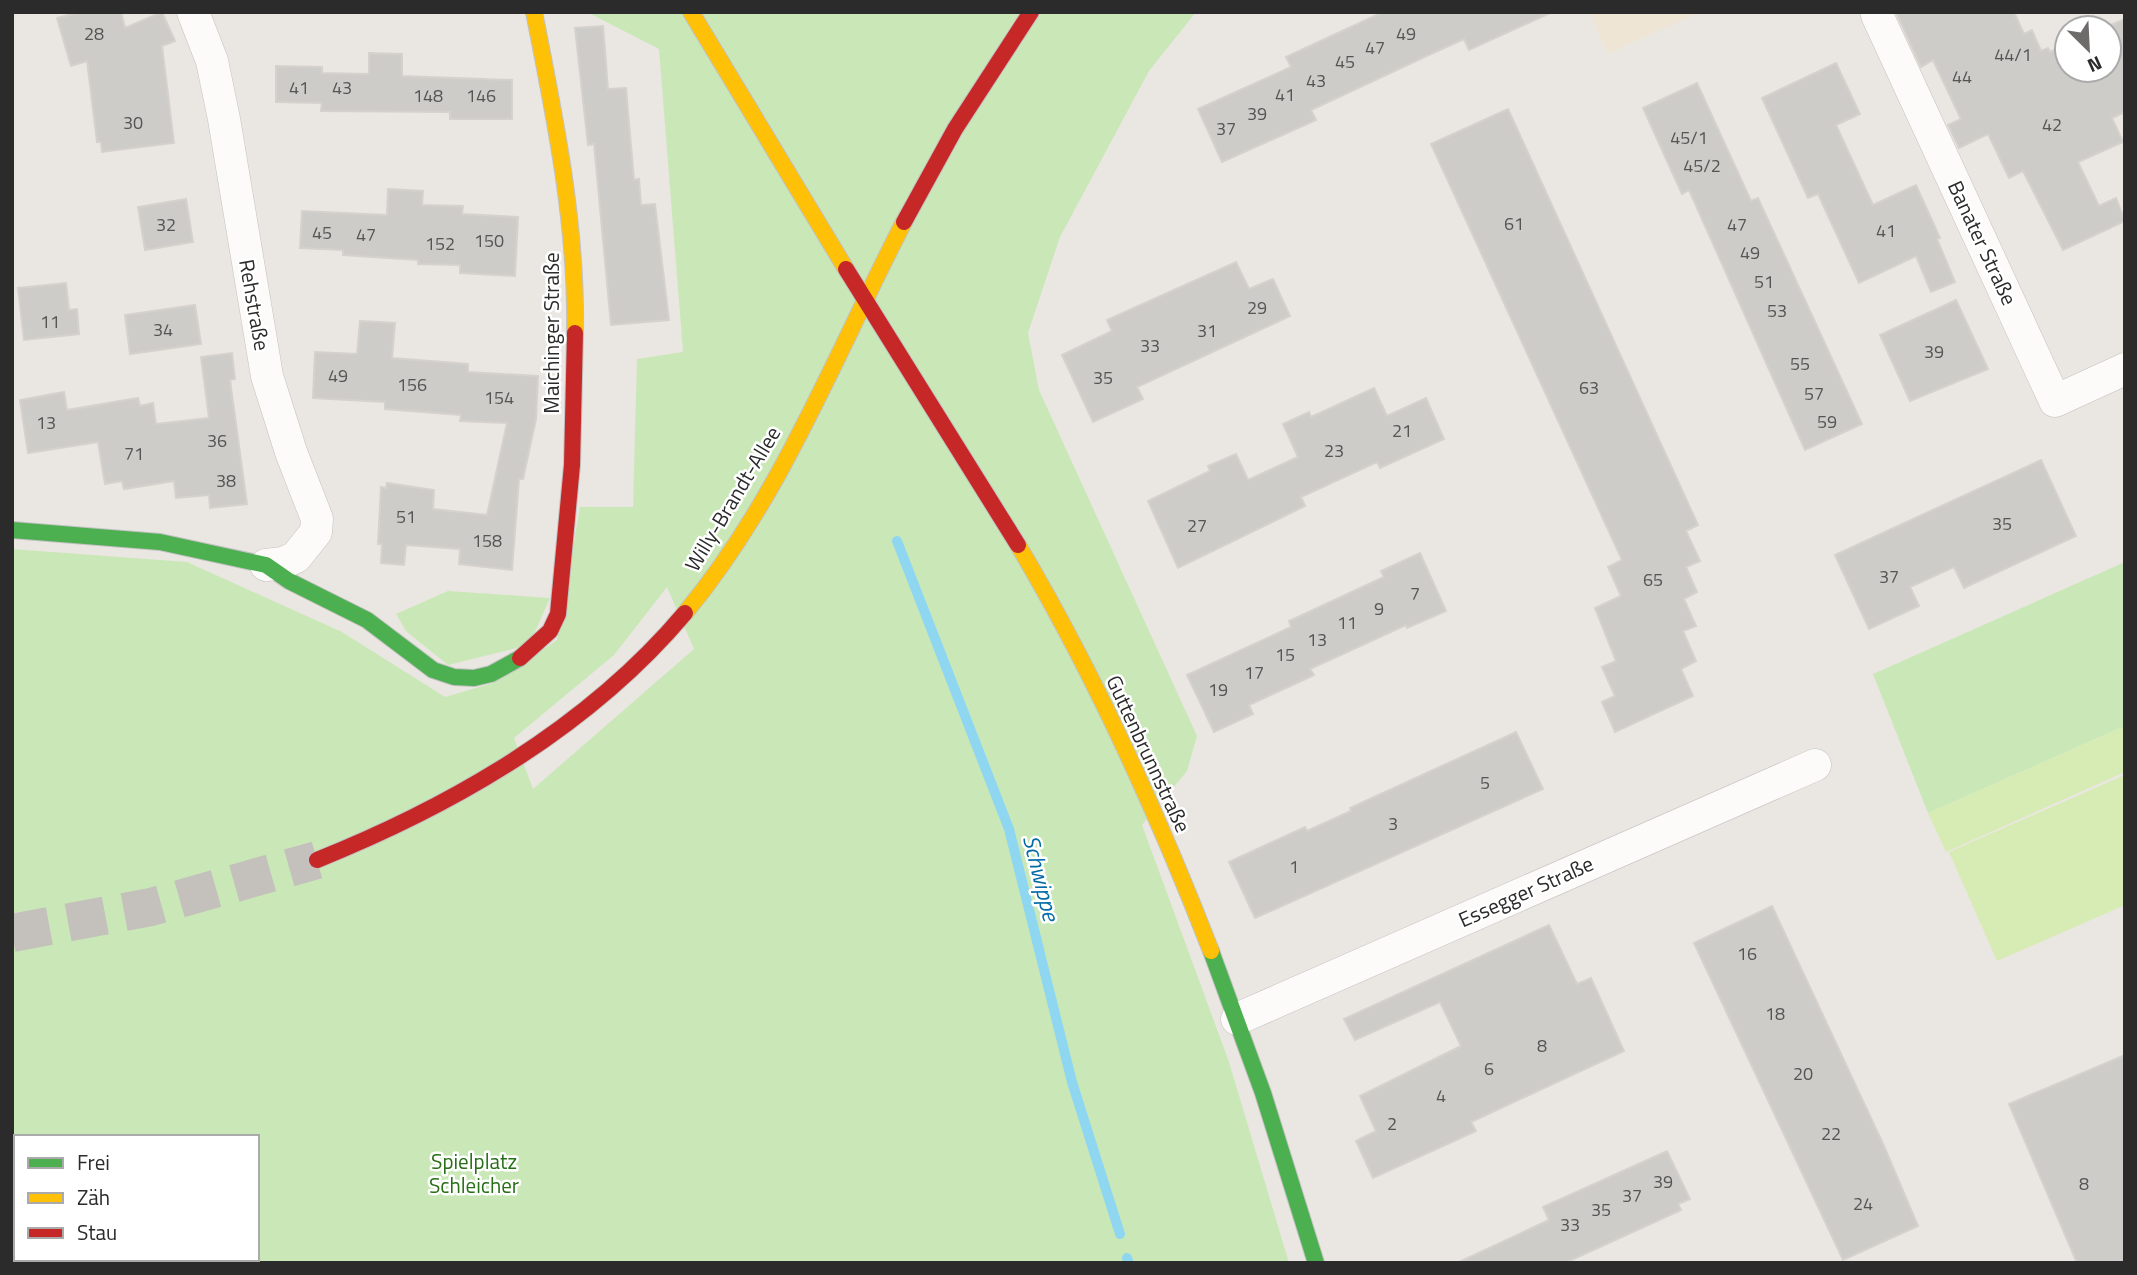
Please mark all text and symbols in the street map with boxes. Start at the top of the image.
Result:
north arrow [2053,14,2123,84]
house number: 28 [84,20,104,47]
house number: 49 [1396,20,1416,47]
house number: 47 [1365,34,1385,61]
house number: 44/1 [1994,41,2032,68]
house number: 45 [1335,48,1355,75]
text: N [2083,49,2107,81]
house number: 44 [1952,63,1972,90]
house number: 43 [1306,67,1326,94]
house number: 41 [289,74,309,101]
house number: 43 [332,74,352,101]
house number: 41 [1275,81,1295,108]
house number: 148 [413,82,443,109]
house number: 146 [466,82,496,109]
house number: 39 [1247,100,1267,127]
house number: 30 [123,109,143,136]
house number: 42 [2042,111,2062,138]
house number: 37 [1216,115,1236,142]
house number: 45/1 [1670,124,1708,151]
house number: 45/2 [1683,152,1721,179]
street label: Banater Straße [1940,175,2026,310]
house number: 61 [1504,210,1524,237]
house number: 32 [156,211,176,238]
house number: 47 [1727,211,1747,238]
house number: 41 [1876,217,1896,244]
house number: 45 [312,219,332,246]
house number: 47 [356,221,376,248]
house number: 150 [474,227,504,254]
house number: 152 [425,230,455,257]
house number: 49 [1740,239,1760,266]
street label: Maichinger Straße [535,252,567,414]
street label: Rehstraße [231,257,279,353]
house number: 51 [1754,268,1774,295]
house number: 29 [1247,294,1267,321]
house number: 53 [1767,297,1787,324]
house number: 11 [40,308,60,335]
house number: 34 [153,316,173,343]
house number: 31 [1197,317,1217,344]
house number: 33 [1140,332,1160,359]
house number: 39 [1924,338,1944,365]
house number: 55 [1790,350,1810,377]
house number: 49 [328,362,348,389]
house number: 35 [1093,364,1113,391]
house number: 156 [397,371,427,398]
house number: 63 [1579,374,1599,401]
house number: 57 [1804,380,1824,407]
house number: 154 [484,384,514,411]
house number: 59 [1817,408,1837,435]
house number: 13 [36,409,56,436]
house number: 21 [1392,417,1412,444]
street label: Willy-Brandt-Allee [676,420,788,577]
house number: 36 [207,427,227,454]
house number: 23 [1324,437,1344,464]
house number: 71 [124,440,144,467]
house number: 38 [216,467,236,494]
house number: 51 [396,503,416,530]
house number: 35 [1992,510,2012,537]
house number: 27 [1187,512,1207,539]
house number: 158 [472,527,502,554]
house number: 37 [1879,563,1899,590]
house number: 65 [1643,566,1663,593]
house number: 7 [1410,580,1420,607]
house number: 9 [1374,595,1384,622]
house number: 11 [1337,609,1357,636]
house number: 13 [1307,626,1327,653]
house number: 15 [1275,641,1295,668]
house number: 17 [1244,659,1264,686]
street label: Guttenbrunnstraße [1098,670,1199,838]
house number: 19 [1208,676,1228,703]
house number: 5 [1480,769,1490,796]
house number: 3 [1388,810,1398,837]
water label: Schwippe [1014,831,1069,926]
street label: Essegger Straße [1453,847,1598,935]
house number: 1 [1289,853,1299,880]
house number: 16 [1737,940,1757,967]
house number: 18 [1765,1000,1785,1027]
house number: 8 [1537,1032,1547,1059]
house number: 6 [1484,1055,1494,1082]
house number: 20 [1793,1060,1813,1087]
house number: 4 [1436,1082,1446,1109]
house number: 2 [1387,1110,1397,1137]
house number: 22 [1821,1120,1841,1147]
legend [14,1135,259,1261]
park label: Spielplatz Schleicher [429,1145,519,1201]
text: Frei [77,1146,110,1178]
house number: 39 [1653,1168,1673,1195]
house number: 8 [2079,1170,2089,1197]
text: Zäh [77,1181,110,1213]
house number: 37 [1622,1182,1642,1209]
house number: 24 [1853,1190,1873,1217]
house number: 35 [1591,1196,1611,1223]
house number: 33 [1560,1211,1580,1238]
text: Stau [77,1216,117,1248]

